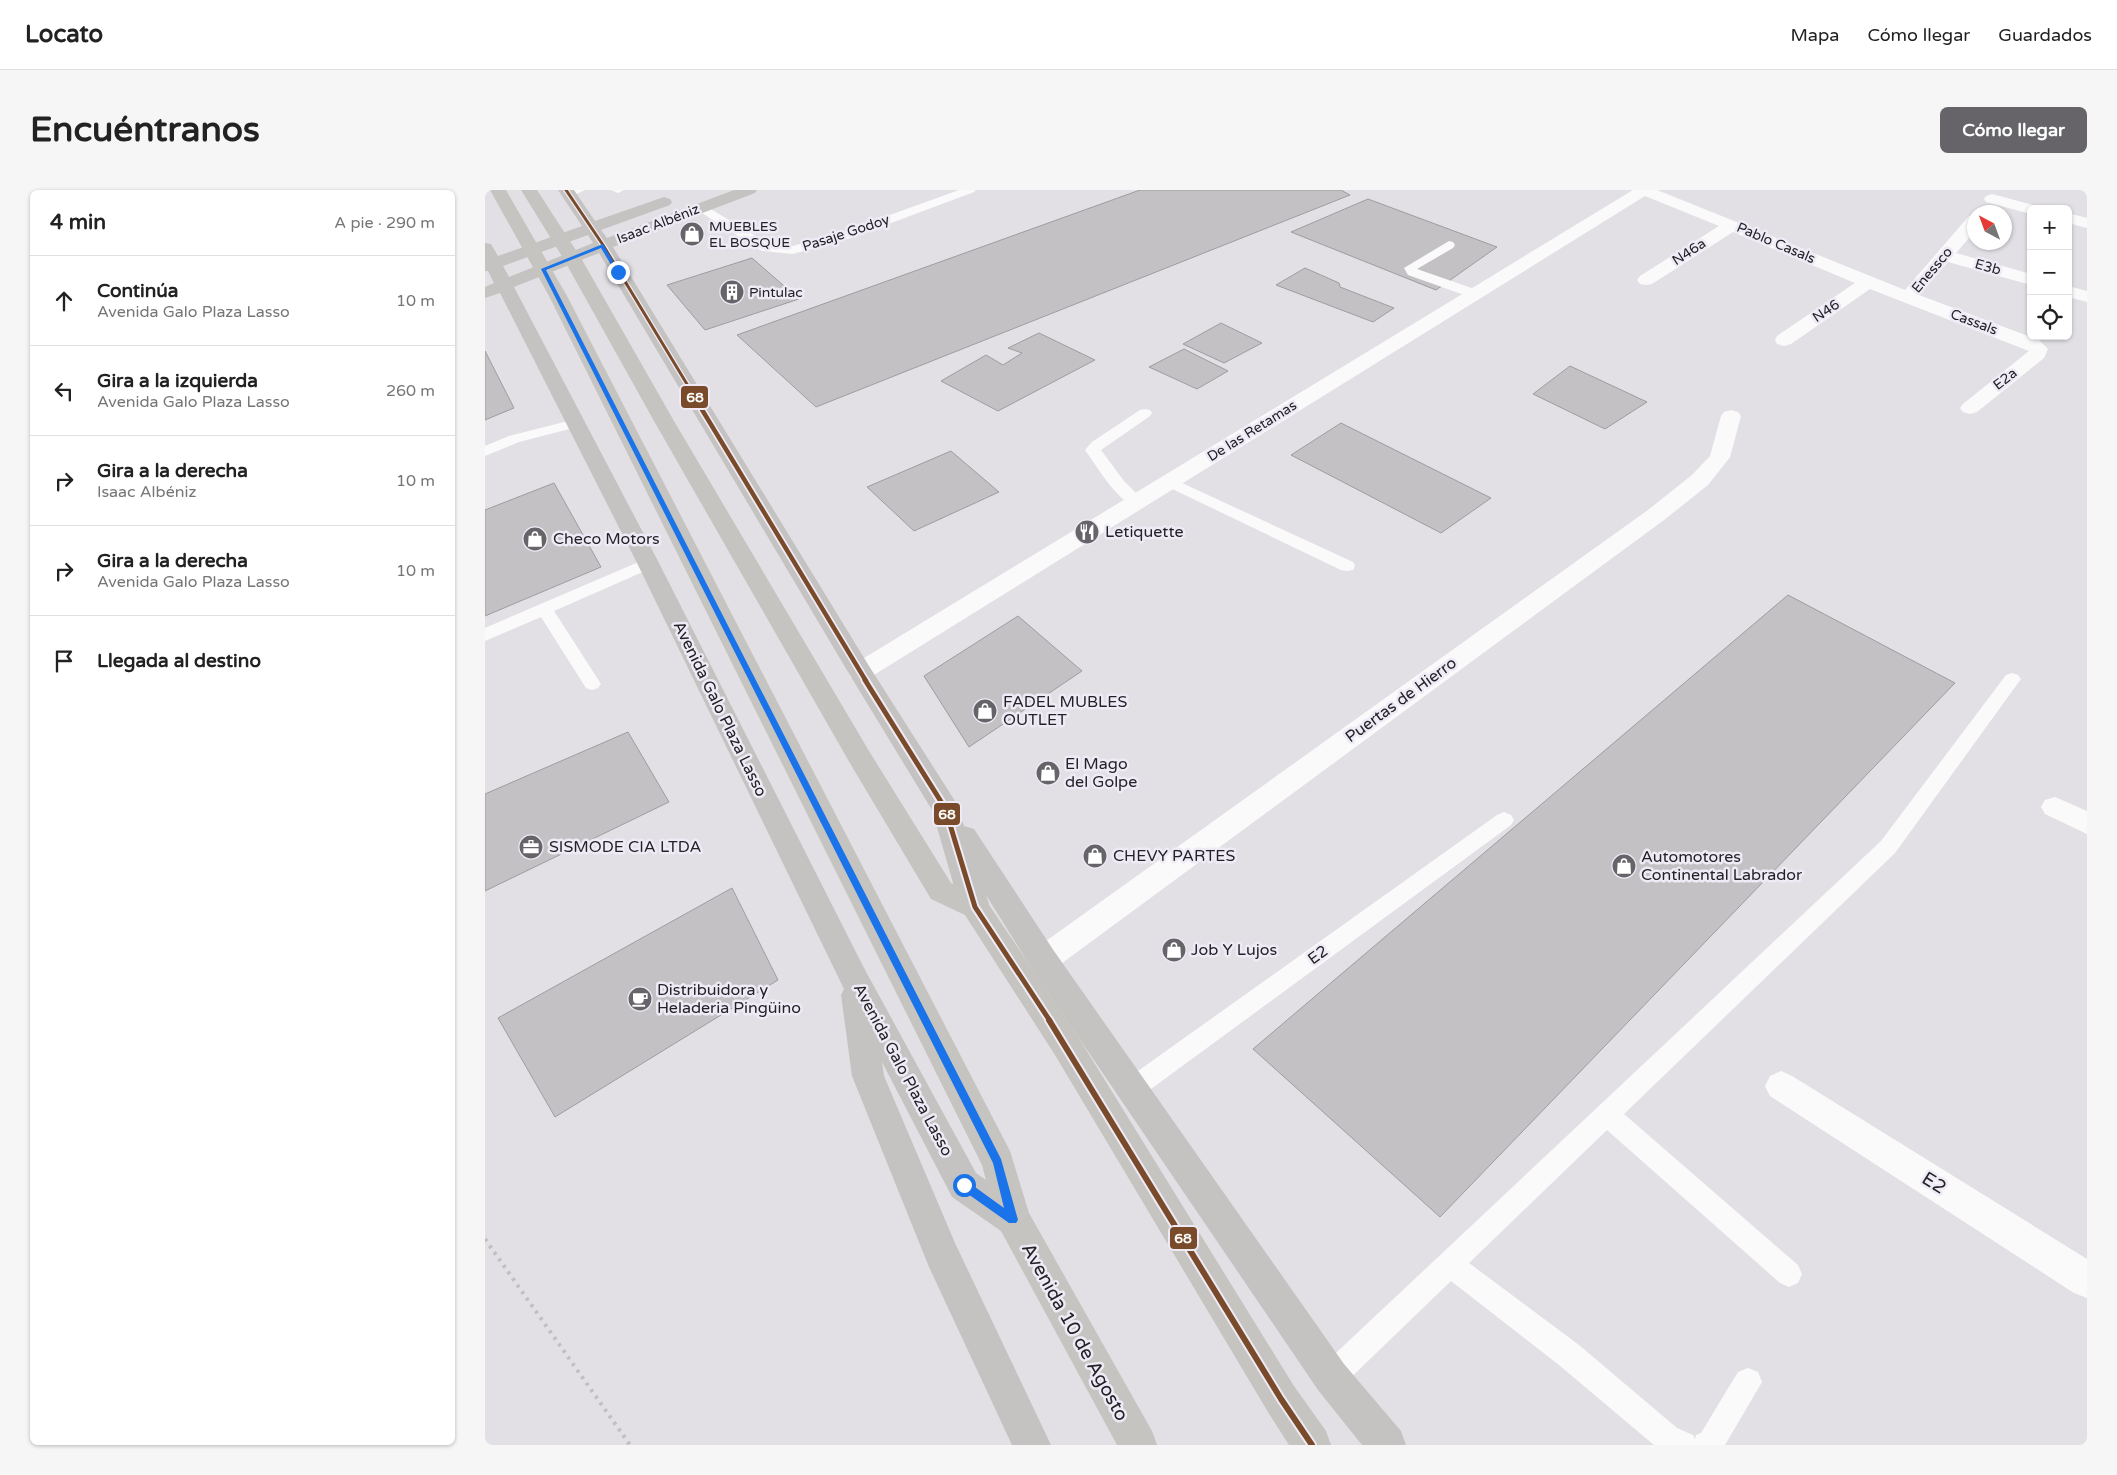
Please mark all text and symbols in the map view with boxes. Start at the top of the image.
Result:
text: Locato [25,20,103,49]
text: Mapa [1790,24,1839,46]
text: Cómo llegar [1867,24,1970,46]
text: Guardados [1998,24,2092,46]
button: Cómo llegar [1940,107,2087,153]
text: Encuéntranos [30,109,260,151]
street label: Isaac Albéniz [614,200,702,248]
north arrow [1967,205,2012,250]
map controls [2027,205,2072,340]
button: + [2027,205,2072,250]
text: 4 min [50,210,106,235]
street label: Pasaje Godoy [800,211,892,255]
text: A pie · 290 m [334,213,435,233]
place label: MUEBLES EL BOSQUE [709,218,790,251]
street label: Pablo Casals [1734,219,1818,267]
shop icon: MUEBLES EL BOSQUE [679,221,705,247]
street label: N46a [1669,235,1709,269]
street label: Enessco [1908,244,1956,296]
button: − [2027,250,2072,295]
street label: E3b [1973,255,2003,279]
route end [607,261,630,284]
building icon: Pintulac [719,279,745,305]
text: Continúa [97,280,179,302]
place label: Pintulac [749,284,803,301]
icon: ahead [50,287,78,315]
text: 10 m [396,291,435,311]
button: locate [2027,295,2072,340]
street label: N46 [1809,296,1843,326]
text: Avenida Galo Plaza Lasso [97,302,290,322]
street label: Cassals [1948,305,2000,339]
street label: E2a [1990,364,2020,394]
text: Gira a la izquierda [97,370,258,392]
icon: left [50,377,78,405]
text: 260 m [386,381,435,401]
line badge: 68 [680,385,709,409]
text: 68 [686,389,704,406]
text: Avenida Galo Plaza Lasso [97,392,290,412]
street label: De las Retamas [1204,397,1300,465]
text: Gira a la derecha [97,460,248,482]
icon: right [50,467,78,495]
text: 10 m [396,471,435,491]
text: Isaac Albéniz [97,482,196,502]
restaurant icon: Letiquette [1074,519,1100,545]
place label: Letiquette [1105,522,1183,542]
shop icon: Checo Motors [522,526,548,552]
place label: Checo Motors [553,529,660,549]
text: Gira a la derecha [97,550,248,572]
icon: right [50,557,78,585]
text: 10 m [396,561,435,581]
text: Avenida Galo Plaza Lasso [97,572,290,592]
street label: Avenida Galo Plaza Lasso [669,618,771,800]
icon: arrive [50,647,78,675]
text: Llegada al destino [97,650,261,672]
street label: Puertas de Hierro [1342,653,1460,747]
place label: FADEL MUBLES OUTLET [1003,692,1128,730]
shop icon: FADEL MUBLES OUTLET [972,698,998,724]
place label: El Mago del Golpe [1065,754,1137,792]
shop icon: El Mago del Golpe [1035,760,1061,786]
line badge: 68 [933,802,961,826]
text: 68 [938,806,956,823]
office icon: SISMODE CIA LTDA [518,834,544,860]
place label: SISMODE CIA LTDA [549,837,701,857]
shop icon: CHEVY PARTES [1082,843,1108,869]
place label: CHEVY PARTES [1113,846,1235,866]
place label: Automotores Continental Labrador [1641,847,1803,885]
shop icon: Automotores Continental Labrador [1611,853,1637,879]
shop icon: Job Y Lujos [1161,937,1187,963]
place label: Job Y Lujos [1191,940,1277,960]
street label: E2 [1304,941,1332,969]
place label: Distribuidora y Heladeria Pingüino [657,980,801,1018]
street label: Avenida Galo Plaza Lasso [849,980,957,1160]
cafe icon: Distribuidora y Heladeria Pingüino [627,986,653,1012]
street label: E2 [1918,1167,1950,1199]
route start [953,1174,976,1197]
line badge: 68 [1169,1226,1198,1250]
text: 68 [1174,1230,1192,1247]
street label: Avenida 10 de Agosto [1017,1239,1133,1425]

